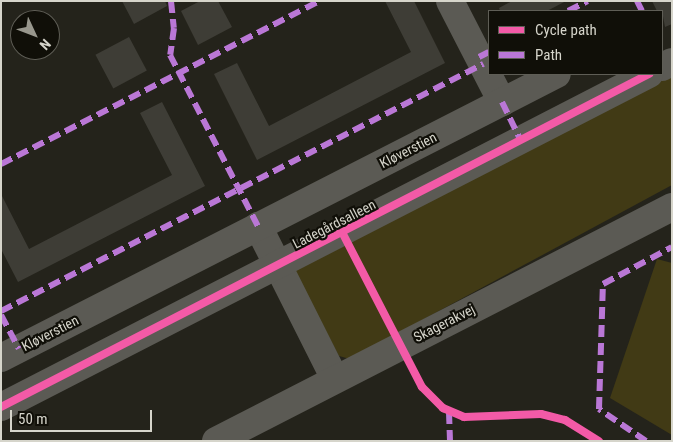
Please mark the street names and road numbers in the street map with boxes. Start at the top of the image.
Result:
street label: Kløverstien [377,129,439,171]
street label: Ladegårdsalleen [290,196,378,252]
street label: Skagerakvej [411,300,477,346]
street label: Kløverstien [19,312,81,354]

